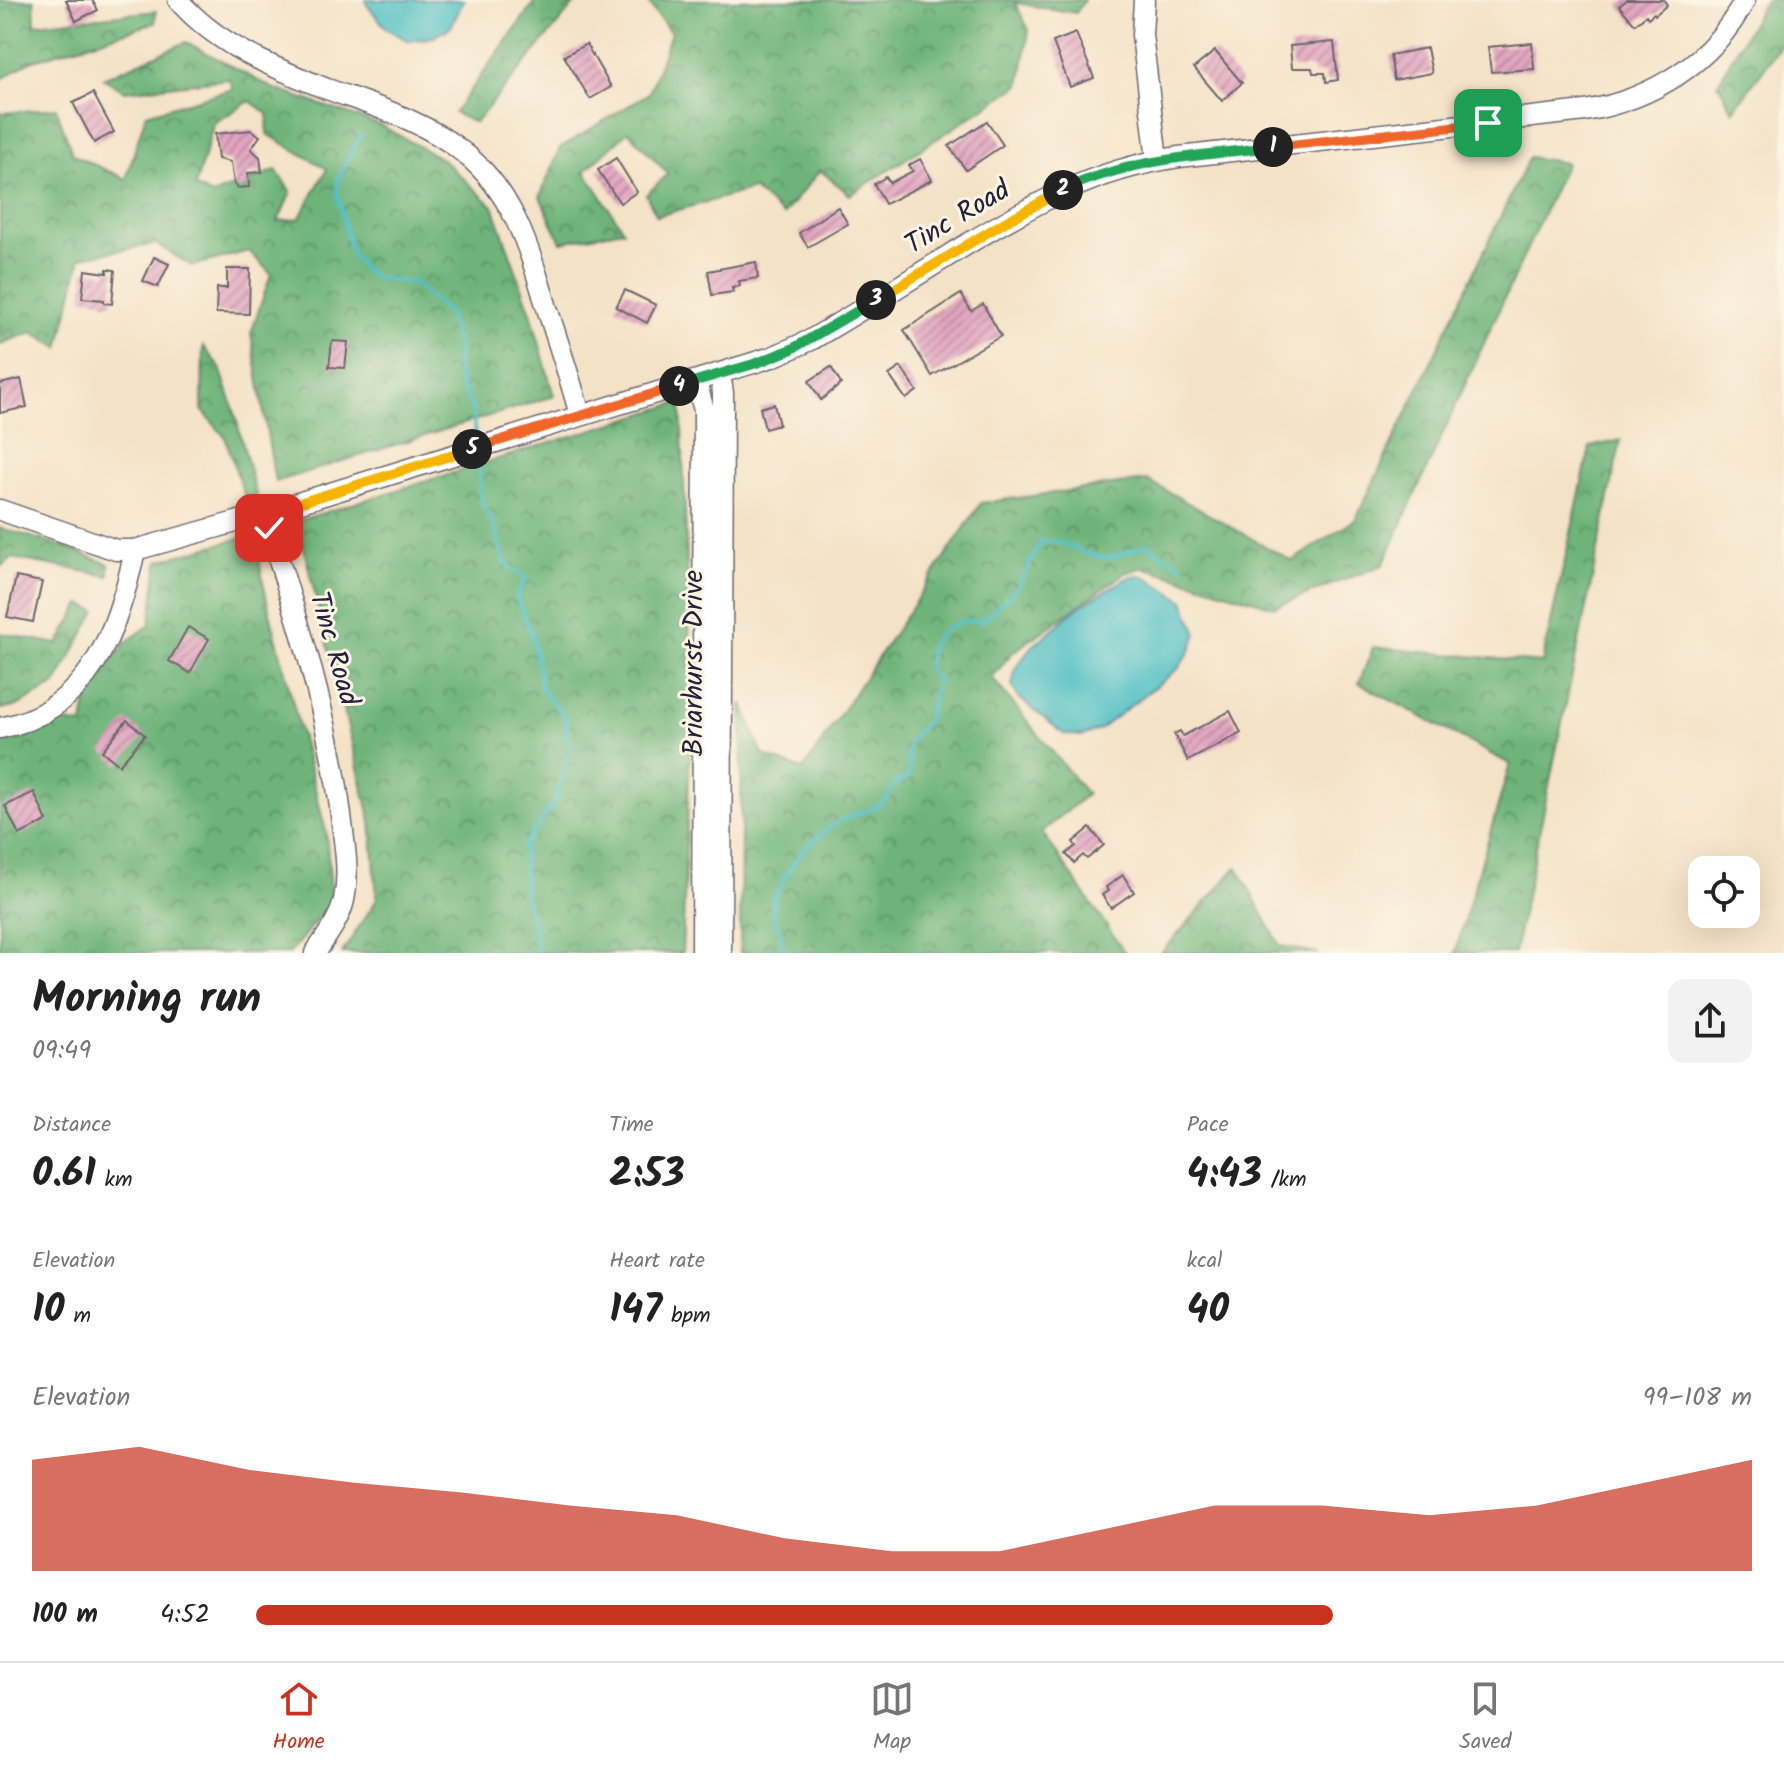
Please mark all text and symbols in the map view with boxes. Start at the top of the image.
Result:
pin [1454,89,1522,157]
icon: arrive [1466,101,1510,145]
pin: 1 [1253,127,1293,167]
text: 1 [1270,129,1276,164]
street label: Tinc Road [897,168,1020,267]
pin: 2 [1043,170,1083,210]
text: 2 [1057,172,1069,207]
pin: 3 [856,280,896,320]
text: 3 [870,282,882,317]
pin: 4 [659,366,699,406]
text: 4 [673,368,685,403]
pin: 5 [452,429,492,469]
text: 5 [466,431,478,466]
pin [235,494,303,562]
icon: check [247,506,291,550]
street label: Briarhurst Drive [672,569,717,756]
street label: Tinc Road [295,587,371,712]
map controls [1688,856,1760,928]
button: locate [1688,856,1760,928]
text: Morning run [32,965,261,1035]
button: share [1668,979,1752,1063]
text: 09:49 [32,1030,91,1072]
text: Distance [32,1108,111,1143]
text: Time [609,1108,654,1143]
text: Pace [1187,1108,1229,1143]
text: 0.61 [32,1143,96,1207]
text: 2:53 [609,1143,685,1207]
text: 4:43 [1187,1143,1262,1207]
text: km [96,1163,132,1198]
text: /km [1262,1163,1306,1198]
text: Elevation [32,1244,115,1279]
text: Heart rate [609,1244,705,1279]
text: kcal [1187,1244,1222,1279]
text: 10 [32,1279,65,1343]
text: 147 [609,1279,662,1343]
text: 40 [1187,1279,1229,1343]
text: m [65,1299,91,1334]
text: bpm [662,1299,711,1334]
text: Elevation [32,1377,130,1419]
text: 99–108 m [1643,1377,1752,1419]
text: 100 m [32,1594,98,1636]
text: 4:52 [160,1594,210,1636]
tab: Home [273,1677,325,1760]
tab: Map [870,1677,914,1760]
tab: Saved [1459,1677,1511,1760]

